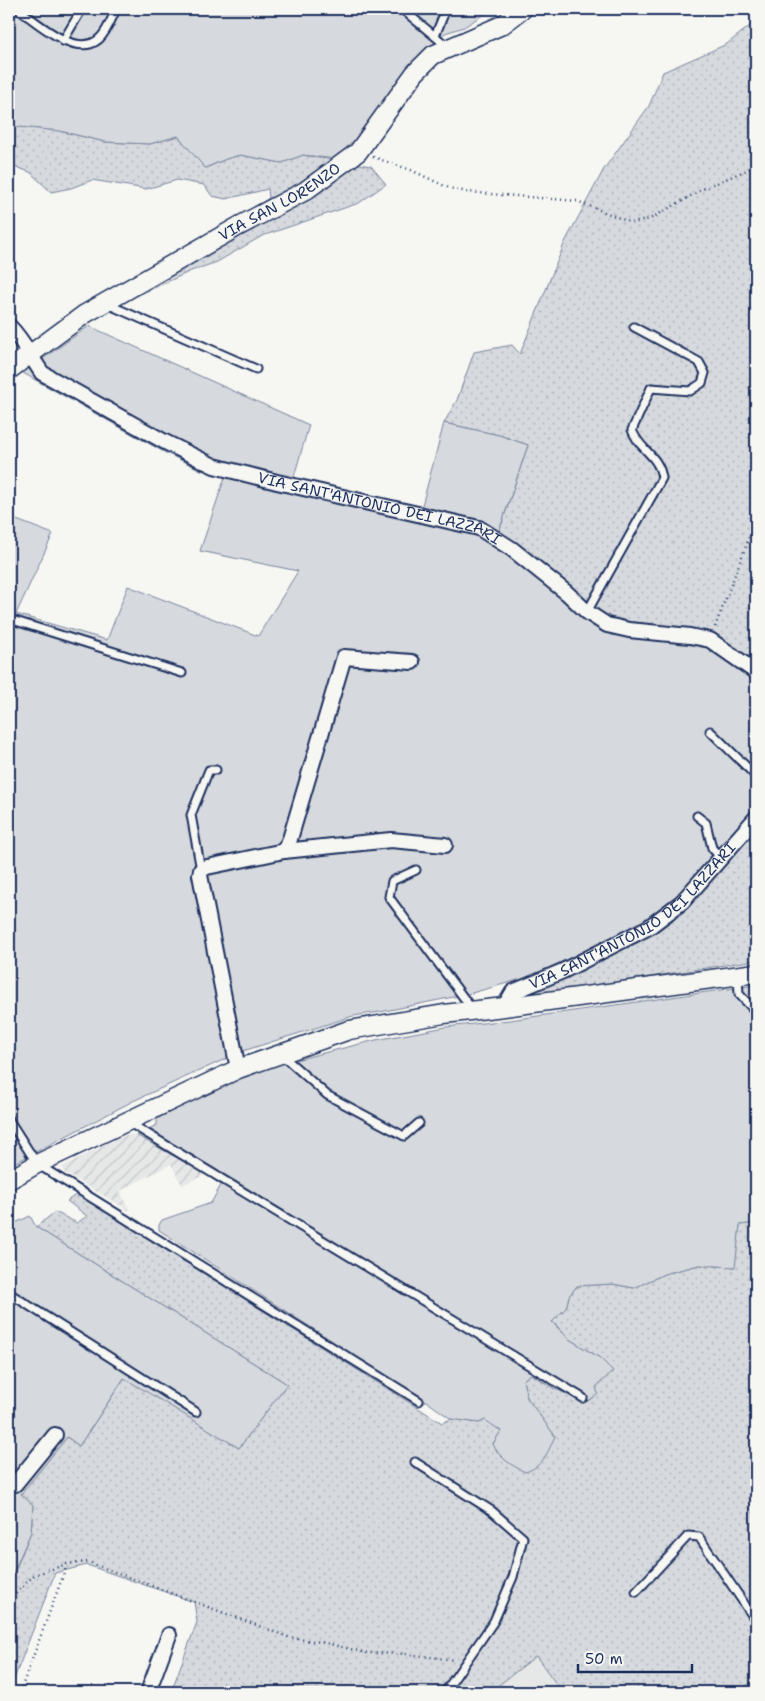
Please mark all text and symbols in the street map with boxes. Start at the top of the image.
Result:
street label: VIA SAN LORENZO [215,158,344,246]
street label: VIA SANT'ANTONIO DEI LAZZARI [256,468,505,549]
street label: VIA SANT'ANTONIO DEI LAZZARI [526,838,740,994]
scale bar [578,1641,691,1673]
text: 50 m [585,1649,623,1669]

